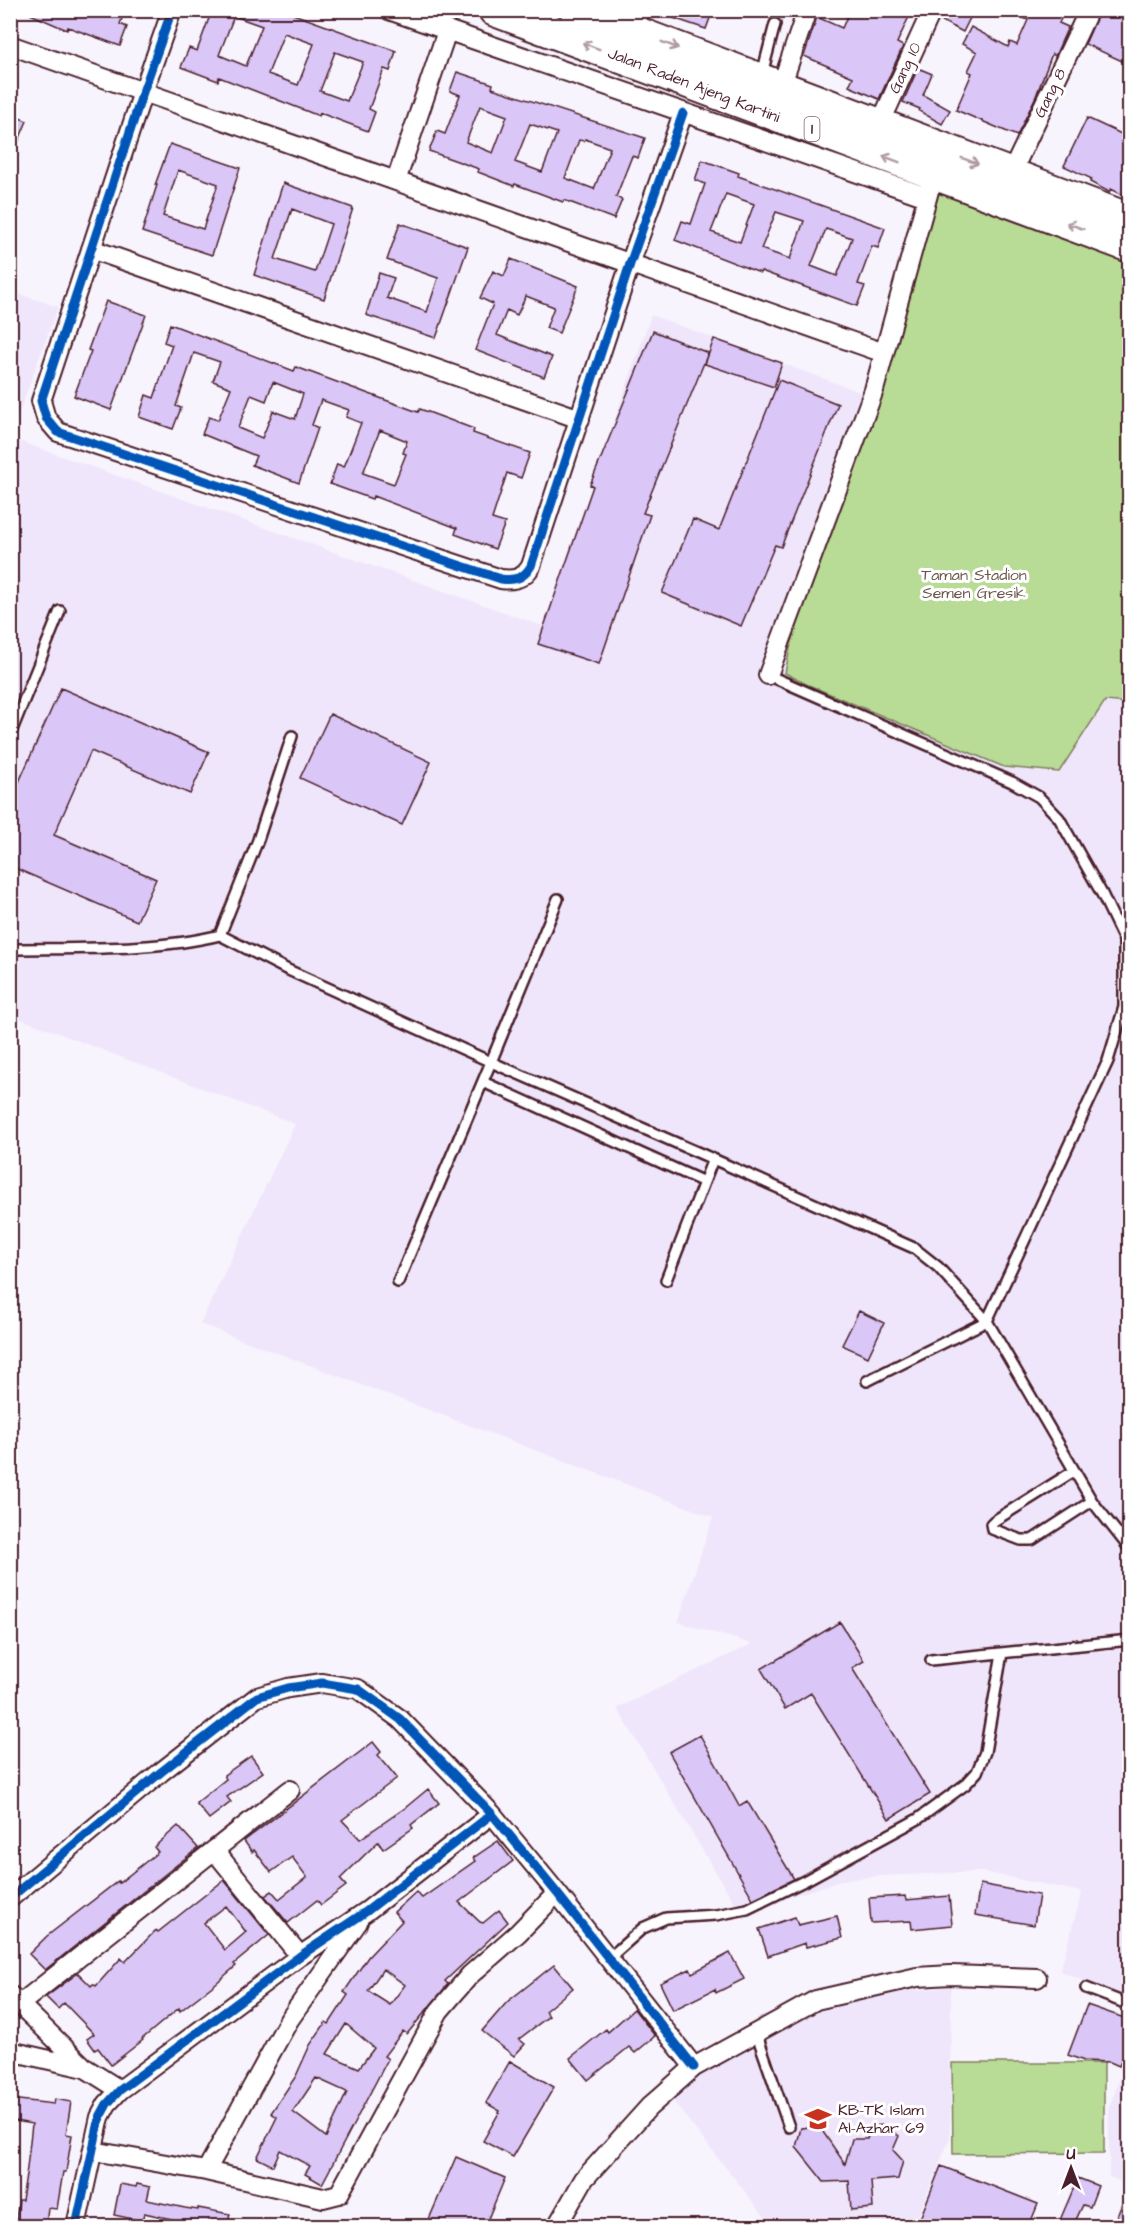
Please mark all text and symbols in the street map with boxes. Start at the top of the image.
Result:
street label: Gang 10 [884,39,927,98]
one-way arrow [582,40,601,51]
one-way arrow [661,40,679,51]
street label: Jalan Raden Ajeng Kartini [604,42,784,129]
street label: Gang 8 [1029,65,1072,122]
road number: 1 [804,117,820,141]
one-way arrow [883,153,901,164]
one-way arrow [960,156,979,167]
one-way arrow [1066,220,1084,231]
park label: Taman Stadion Semen Gresik [921,564,1027,604]
place label: KB-TK Islam Al-Azhar 69 [838,2099,924,2139]
school or university icon: KB-TK Islam Al-Azhar 69 [803,2104,833,2134]
north arrow [1041,2138,1101,2198]
text: U [1067,2143,1076,2165]

